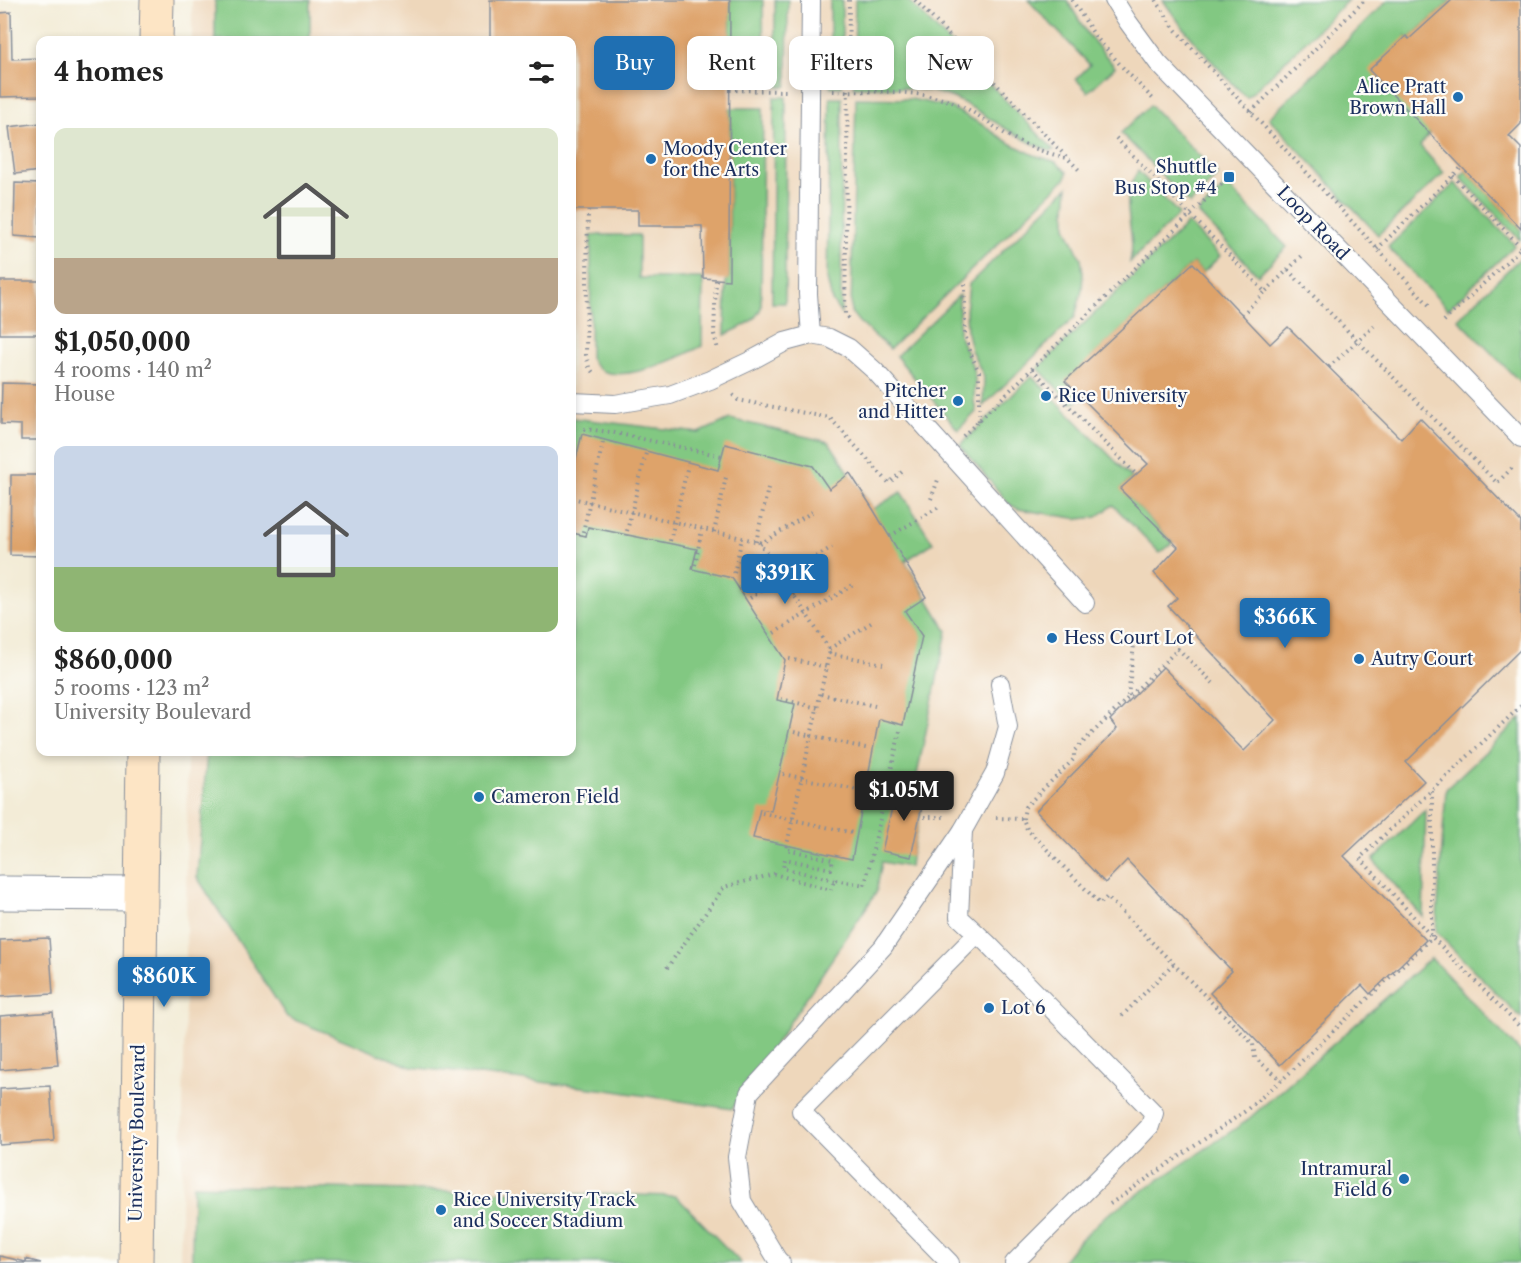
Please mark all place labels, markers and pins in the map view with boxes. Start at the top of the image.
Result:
place label: Alice Pratt Brown Hall [1349,76,1447,119]
marker: Alice Pratt Brown Hall [1451,90,1465,104]
place label: Moody Center for the Arts [663,138,788,181]
marker: Moody Center for the Arts [644,152,658,166]
place label: Shuttle Bus Stop #4 [1114,156,1217,199]
marker: Shuttle Bus Stop #4 [1222,170,1236,184]
place label: Pitcher and Hitter [858,380,946,423]
place label: Rice University [1058,385,1189,407]
marker: Rice University [1039,389,1053,403]
marker: Pitcher and Hitter [951,394,965,408]
pin: $391K [743,554,827,605]
pin: $366K [1243,598,1327,649]
place label: Hess Court Lot [1064,627,1194,649]
marker: Hess Court Lot [1045,631,1059,645]
place label: Autry Court [1370,648,1474,670]
marker: Autry Court [1352,652,1366,666]
pin: $1.05M [855,771,953,822]
place label: Cameron Field [491,786,619,808]
marker: Cameron Field [472,790,486,804]
pin: $860K [122,957,206,1008]
place label: Lot 6 [1001,997,1046,1019]
marker: Lot 6 [982,1001,996,1015]
place label: Intramural Field 6 [1300,1158,1392,1201]
marker: Intramural Field 6 [1397,1172,1411,1186]
place label: Rice University Track and Soccer Stadium [453,1189,637,1232]
marker: Rice University Track and Soccer Stadium [434,1203,448,1217]

